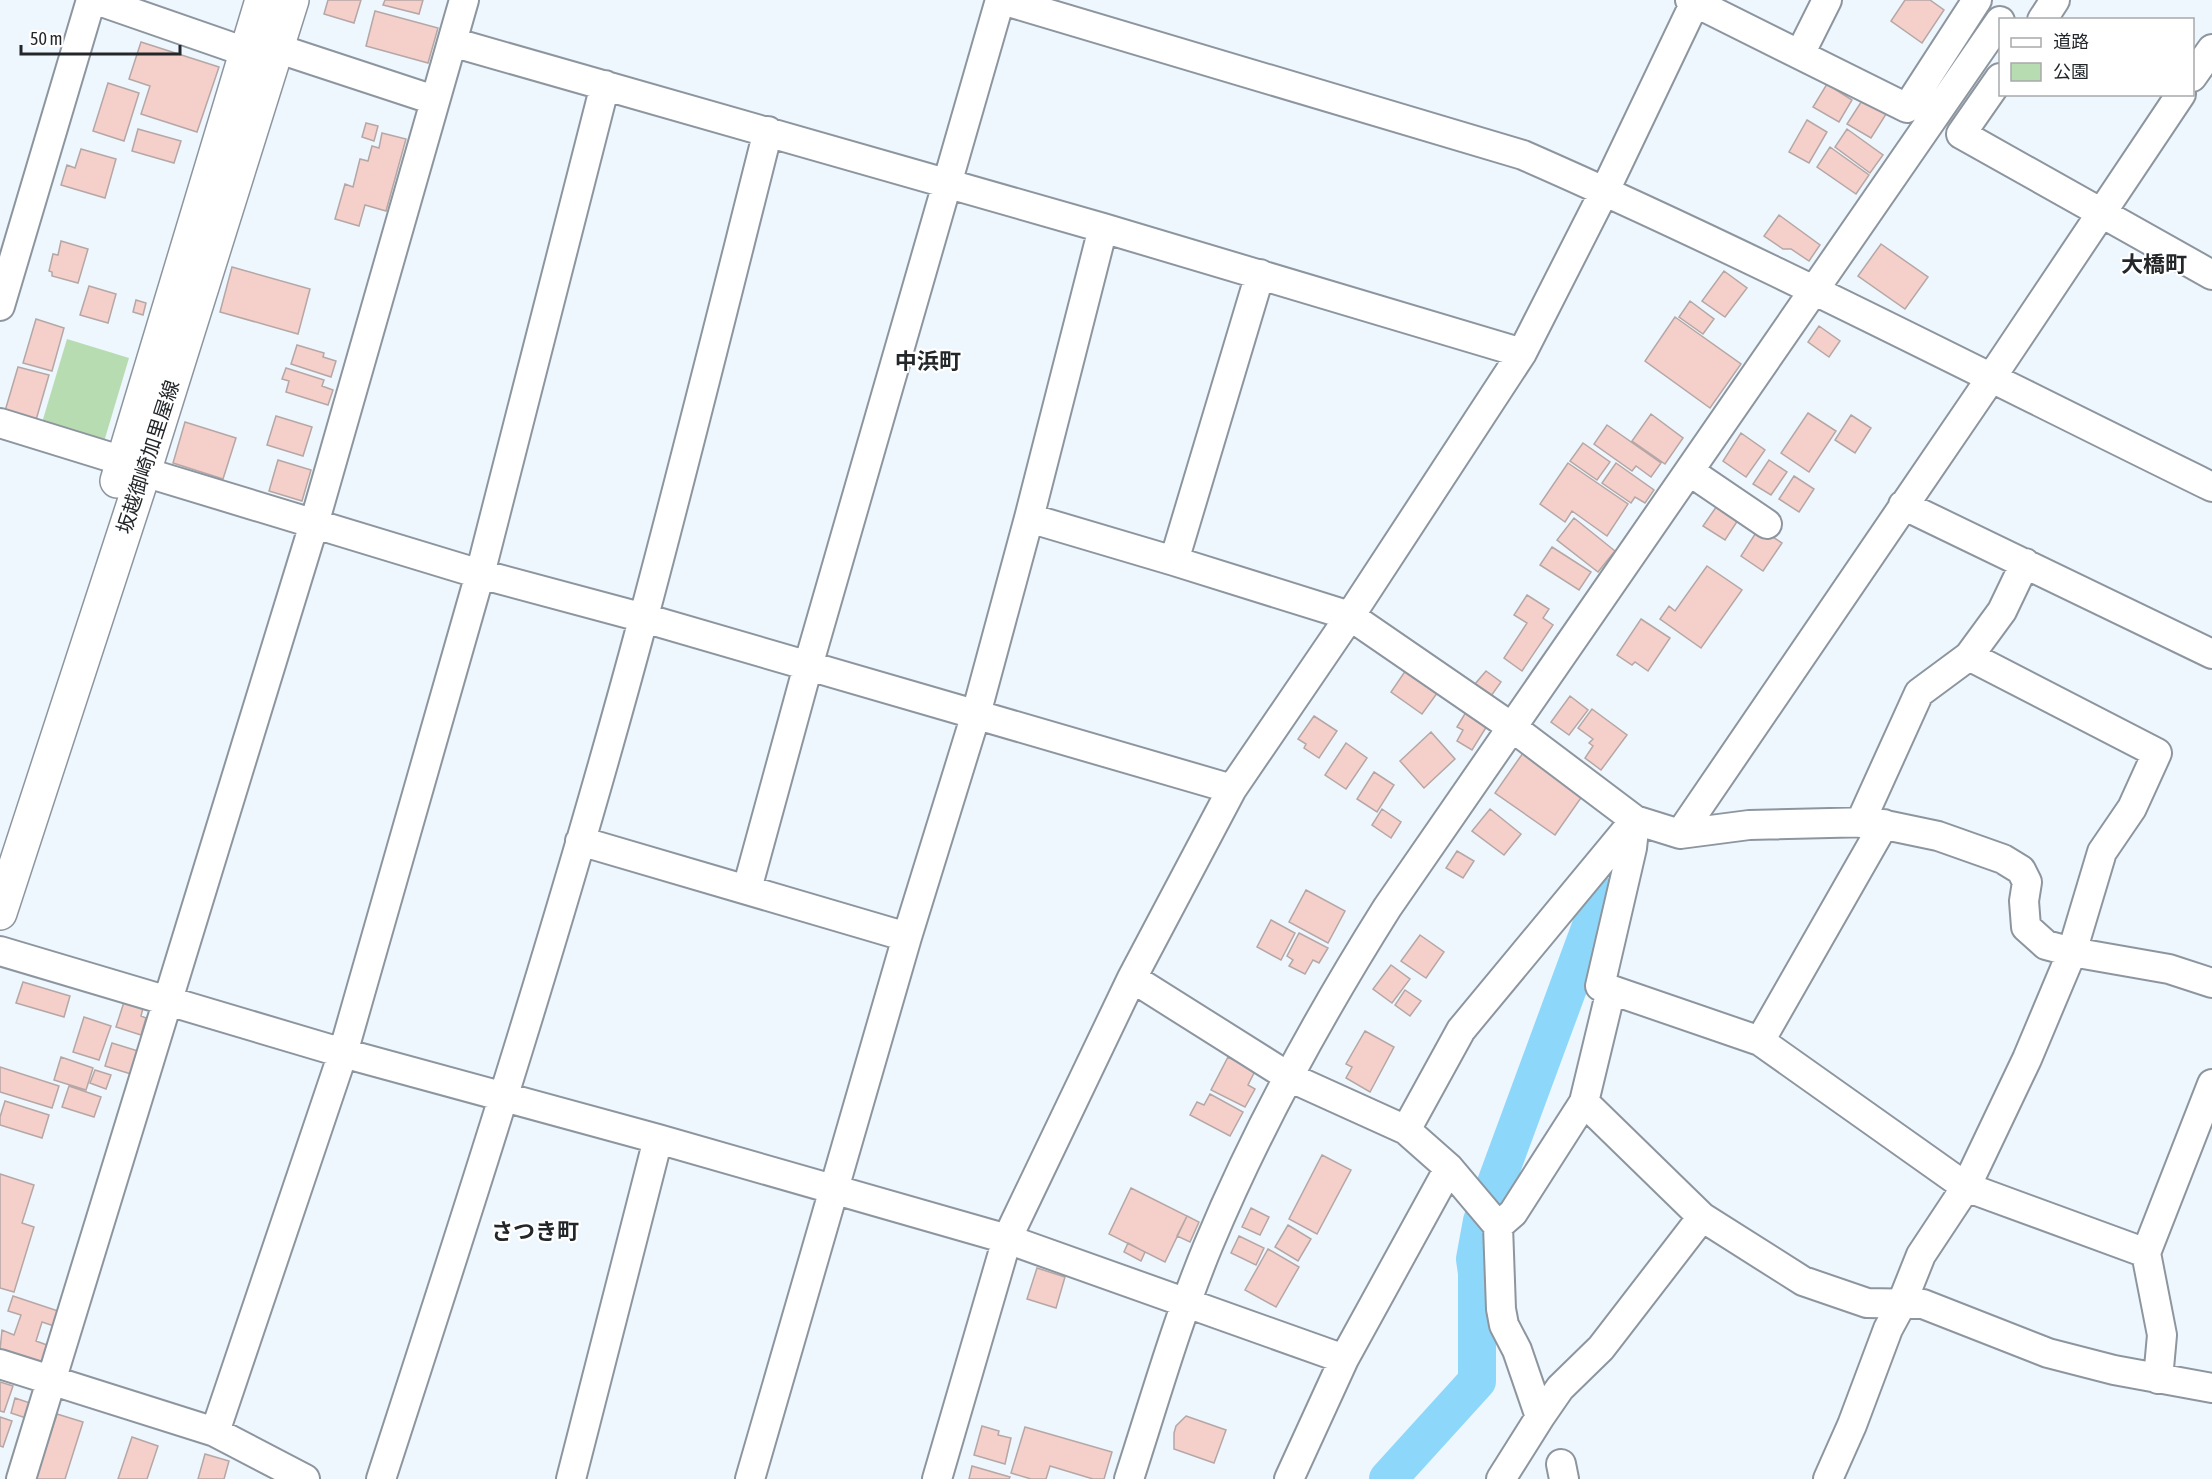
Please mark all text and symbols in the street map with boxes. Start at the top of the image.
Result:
scale bar [21,18,180,56]
legend [1999,18,2194,96]
text: 50 m [30,28,62,49]
text: 道路 [2053,31,2089,52]
text: 公園 [2053,61,2089,82]
district label: 大橋町 [2121,251,2187,277]
district label: 中浜町 [895,348,961,374]
street label: 坂越御崎加里屋線 [112,377,183,536]
district label: さつき町 [491,1218,579,1244]

